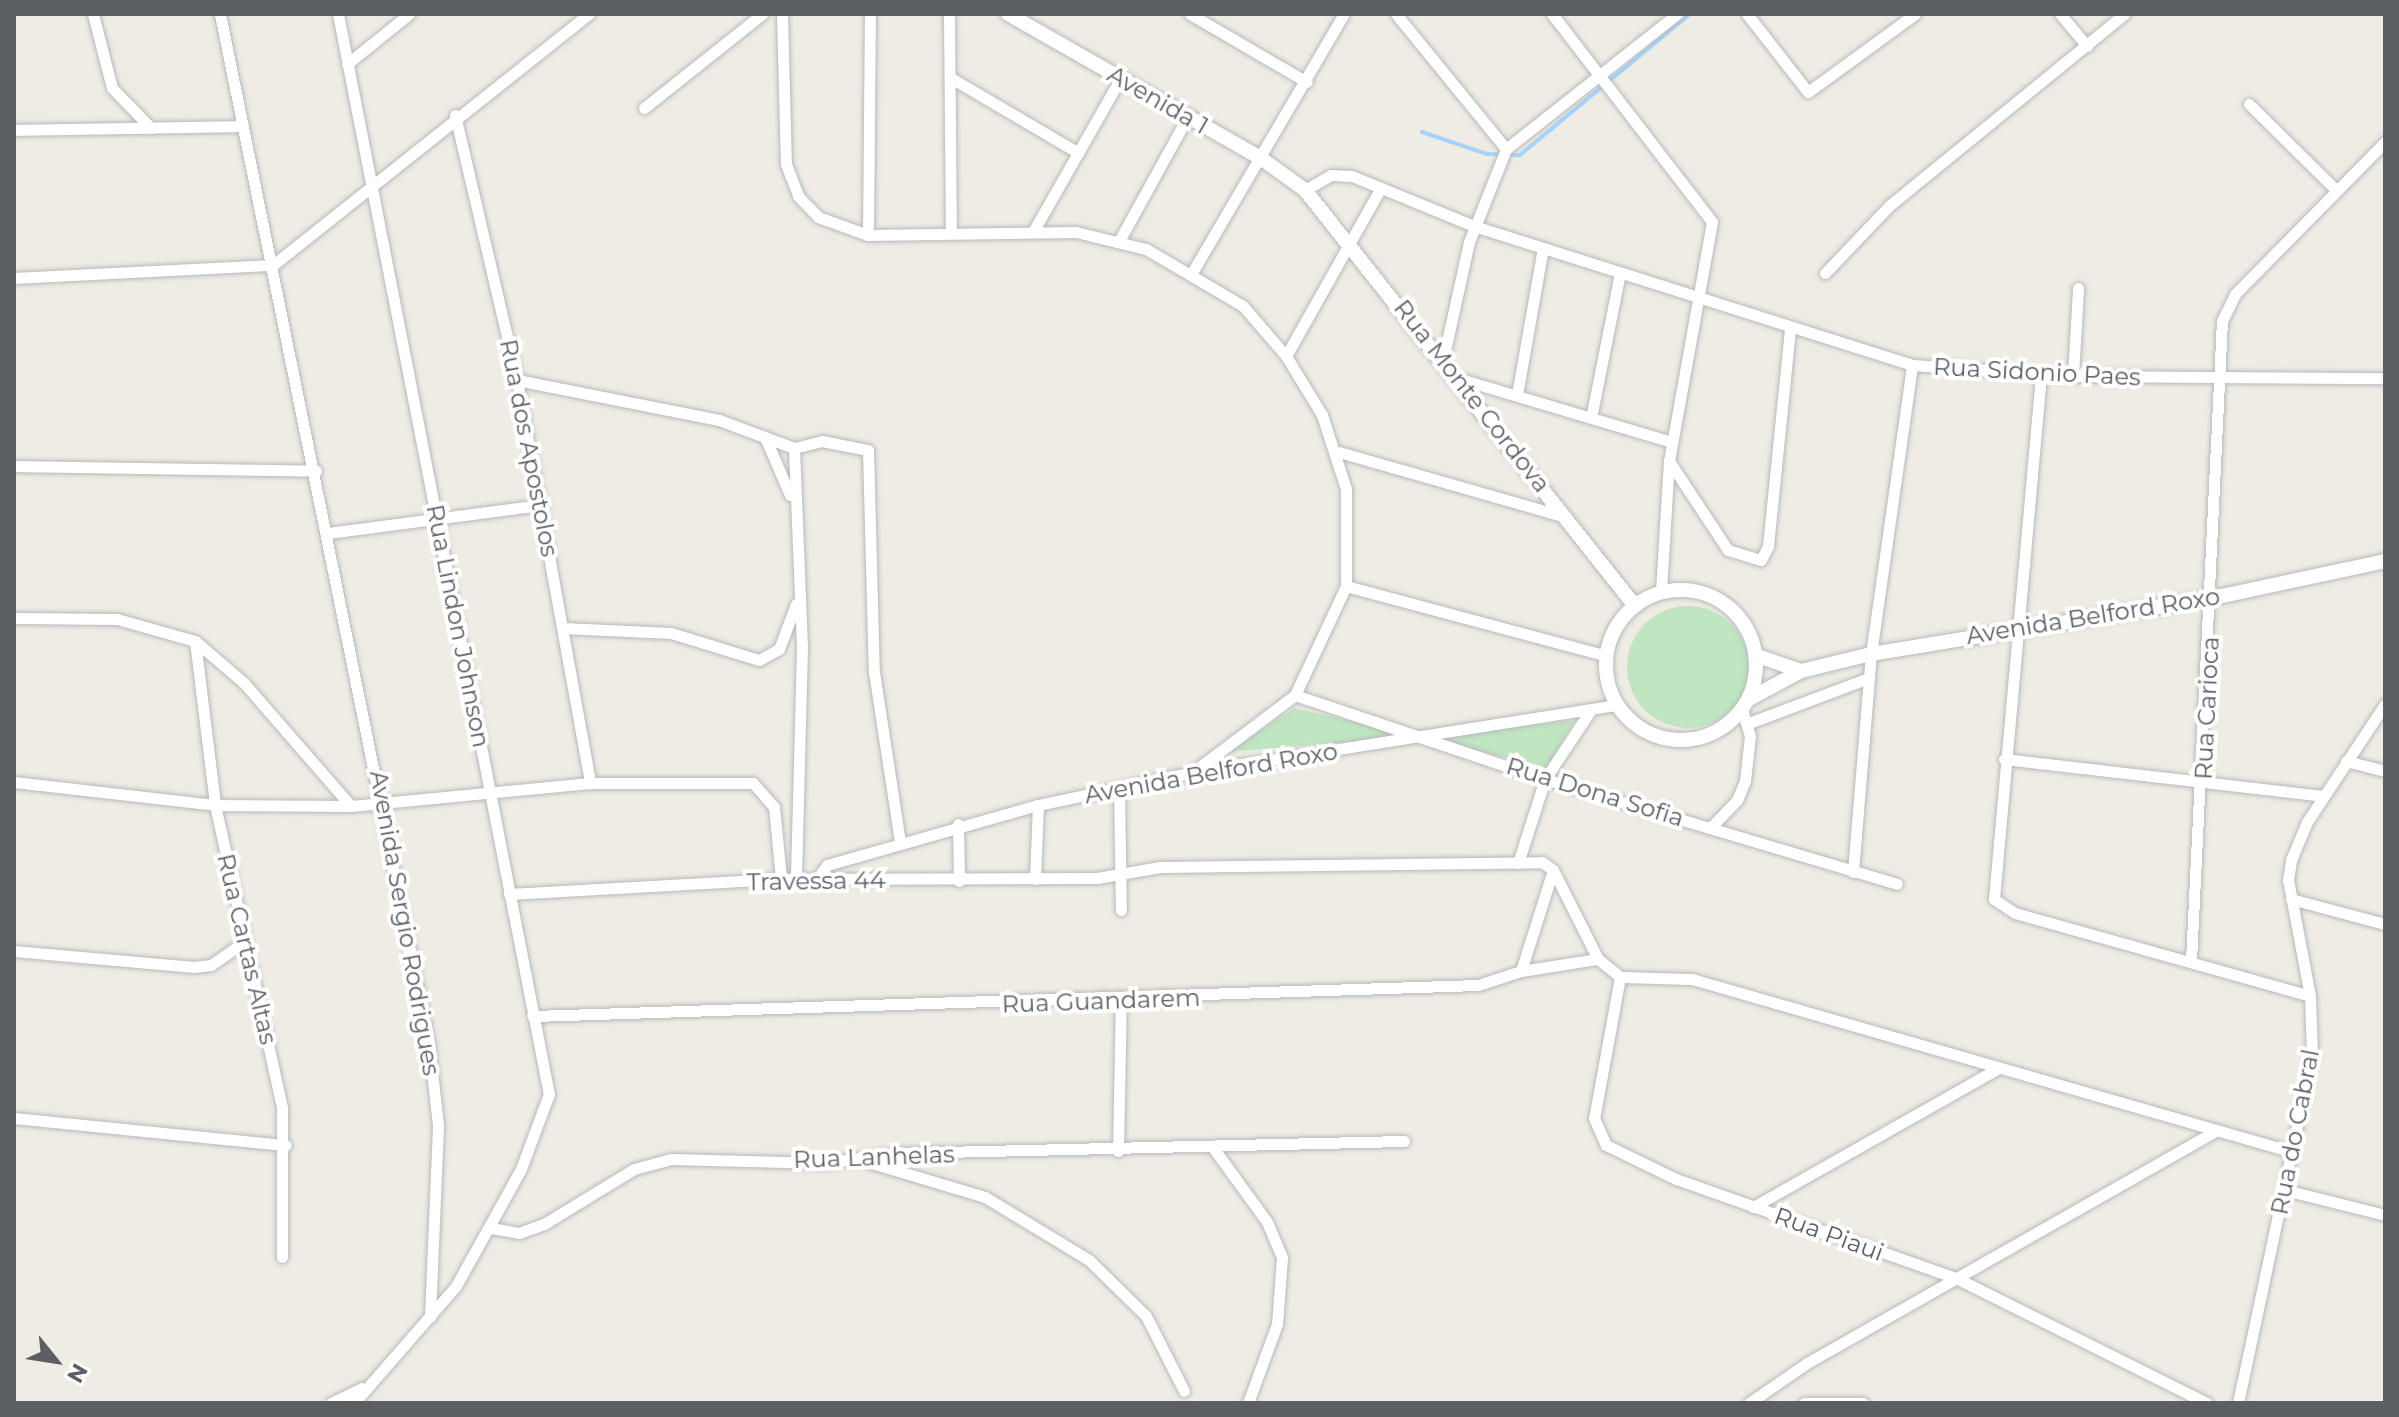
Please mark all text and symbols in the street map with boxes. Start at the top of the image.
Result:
street label: Avenida 1 [1102,60,1214,140]
street label: Rua Monte Cordova [1388,294,1556,498]
street label: Rua dos Apostolos [494,337,564,559]
street label: Rua Sidonio Paes [1933,352,2141,392]
street label: Rua Lindon Johnson [420,502,496,750]
street label: Avenida Belford Roxo [1964,582,2222,650]
street label: Rua Carioca [2189,636,2225,780]
street label: Avenida Belford Roxo [1082,737,1340,809]
street label: Rua Dona Sofia [1503,751,1687,833]
street label: Avenida Sergio Rodrigues [364,768,446,1078]
street label: Rua Cartas Altas [211,851,283,1047]
street label: Travessa 44 [746,865,886,897]
street label: Rua Guandarem [1001,983,1201,1019]
street label: Rua do Cabral [2265,1047,2325,1217]
street label: Rua Lanhelas [793,1140,955,1174]
street label: Rua Piaui [1770,1201,1888,1267]
north arrow [16,1321,96,1401]
text: N [61,1359,93,1388]

